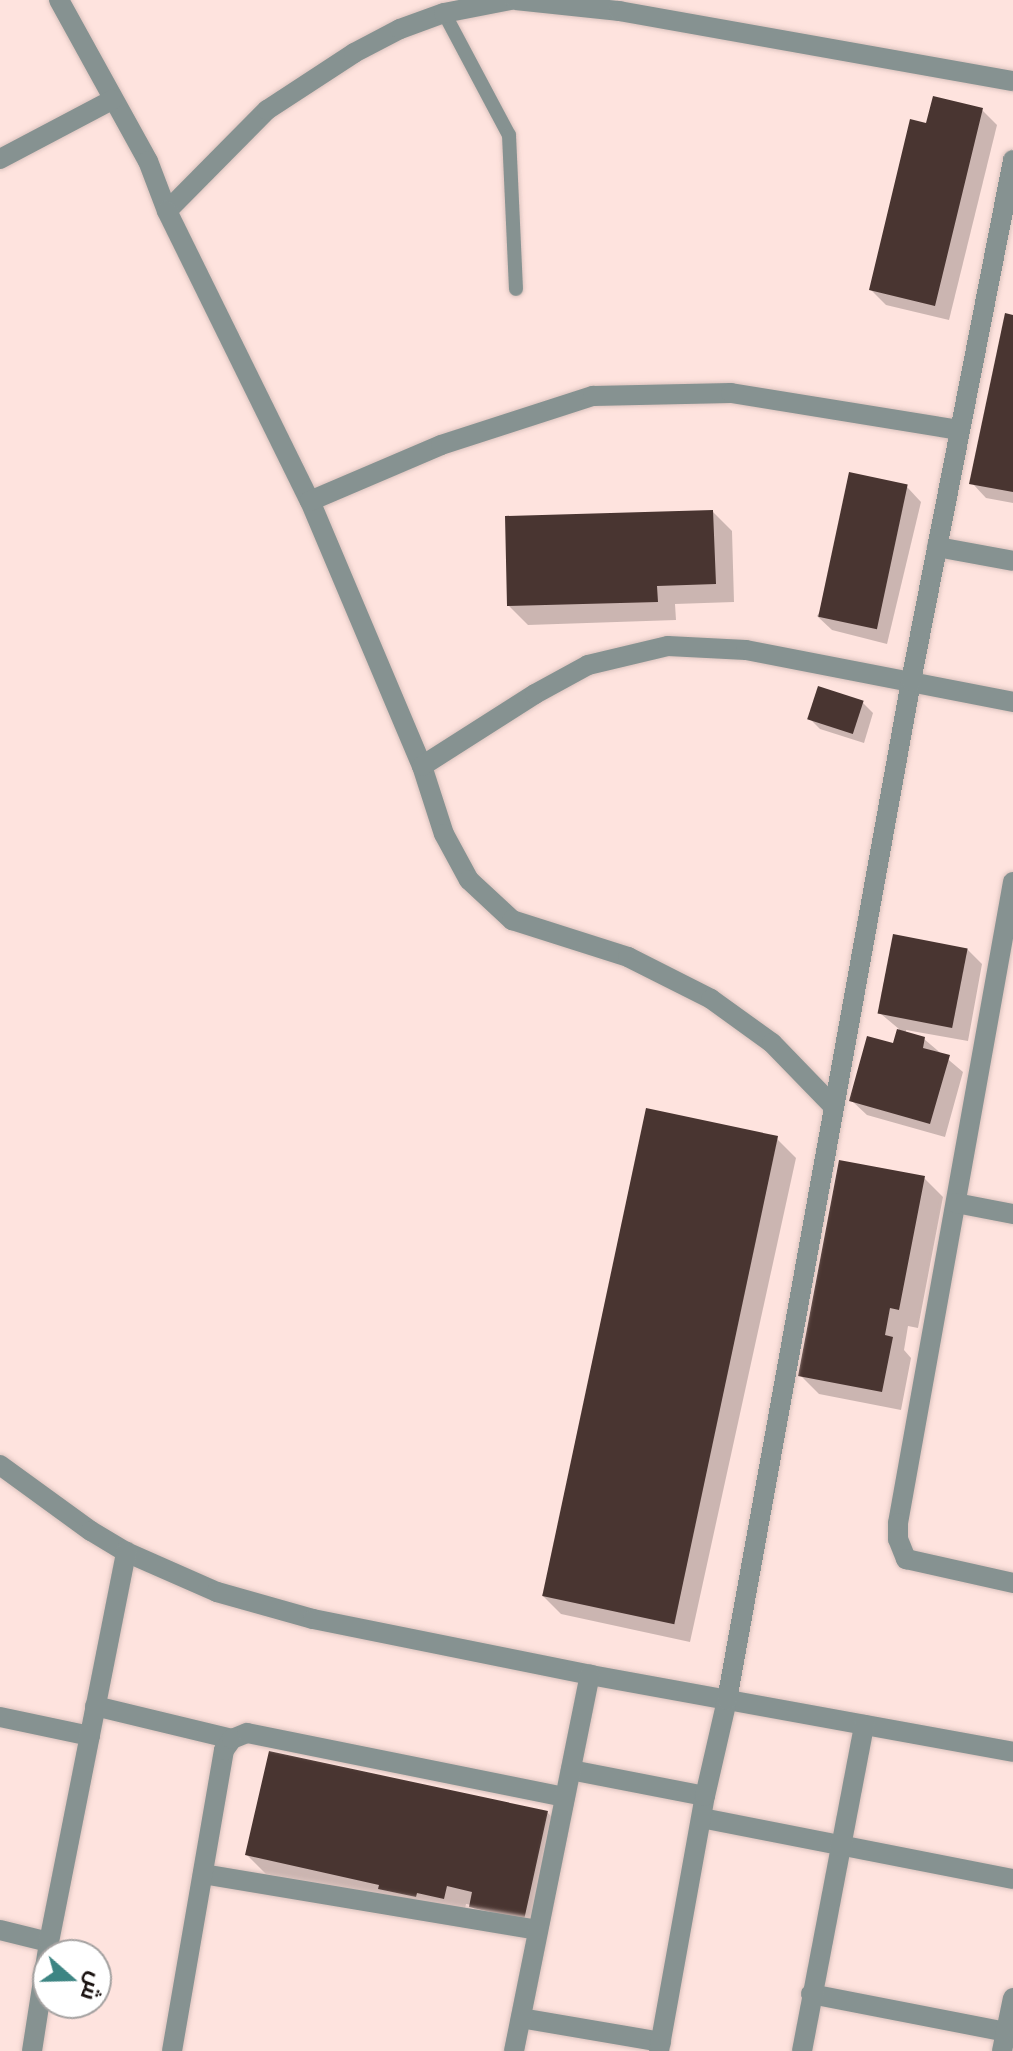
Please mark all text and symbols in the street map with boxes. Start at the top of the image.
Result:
north arrow [32,1939,112,2019]
text: ش [75,1968,111,2005]

